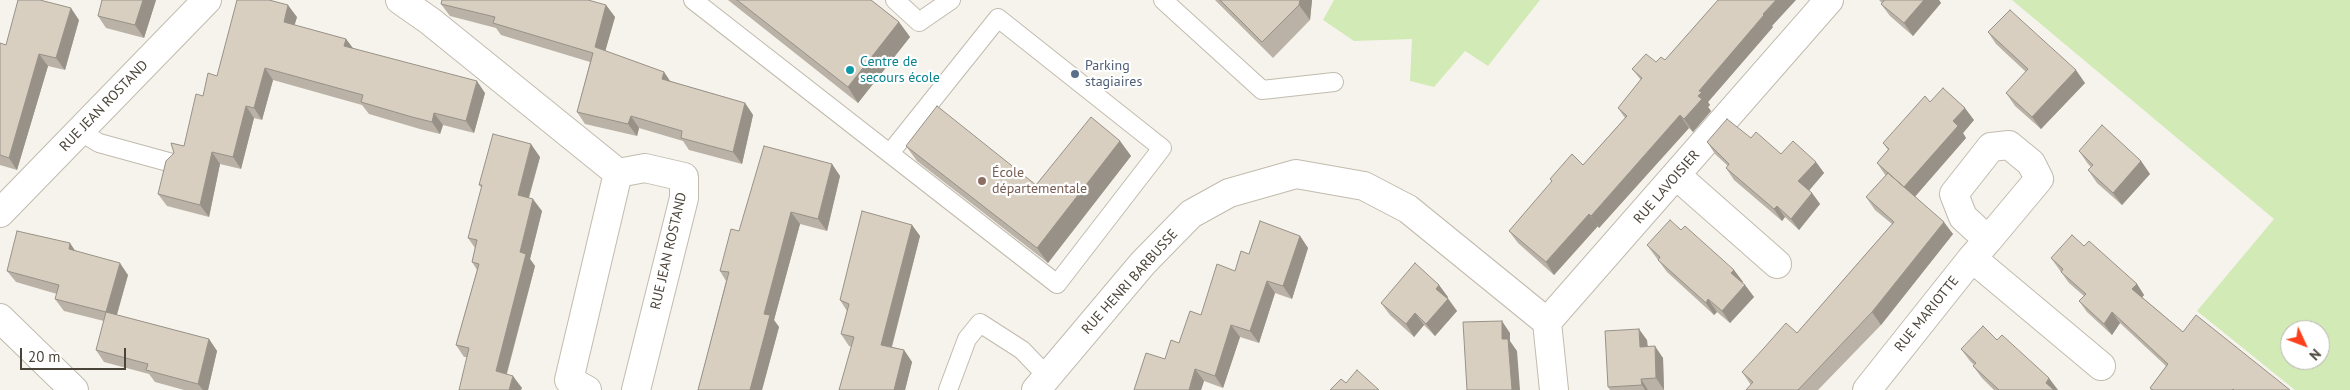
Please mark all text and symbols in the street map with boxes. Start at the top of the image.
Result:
place label: Centre de secours école [860,54,940,86]
street label: RUE JEAN ROSTAND [56,57,152,155]
place label: Parking stagiaires [1085,58,1142,90]
marker: Centre de secours école [844,64,856,76]
marker: Parking stagiaires [1069,68,1081,80]
street label: RUE LAVOISIER [1630,147,1704,227]
place label: École départementale [992,165,1087,198]
marker: École départementale [976,175,988,187]
street label: RUE JEAN ROSTAND [647,191,691,311]
street label: RUE HENRI BARBUSSE [1078,226,1182,338]
street label: RUE MARIOTTE [1891,273,1963,355]
north arrow [2280,320,2330,370]
scale bar [22,338,129,370]
text: N [2306,345,2325,364]
text: 20 m [28,347,61,366]

